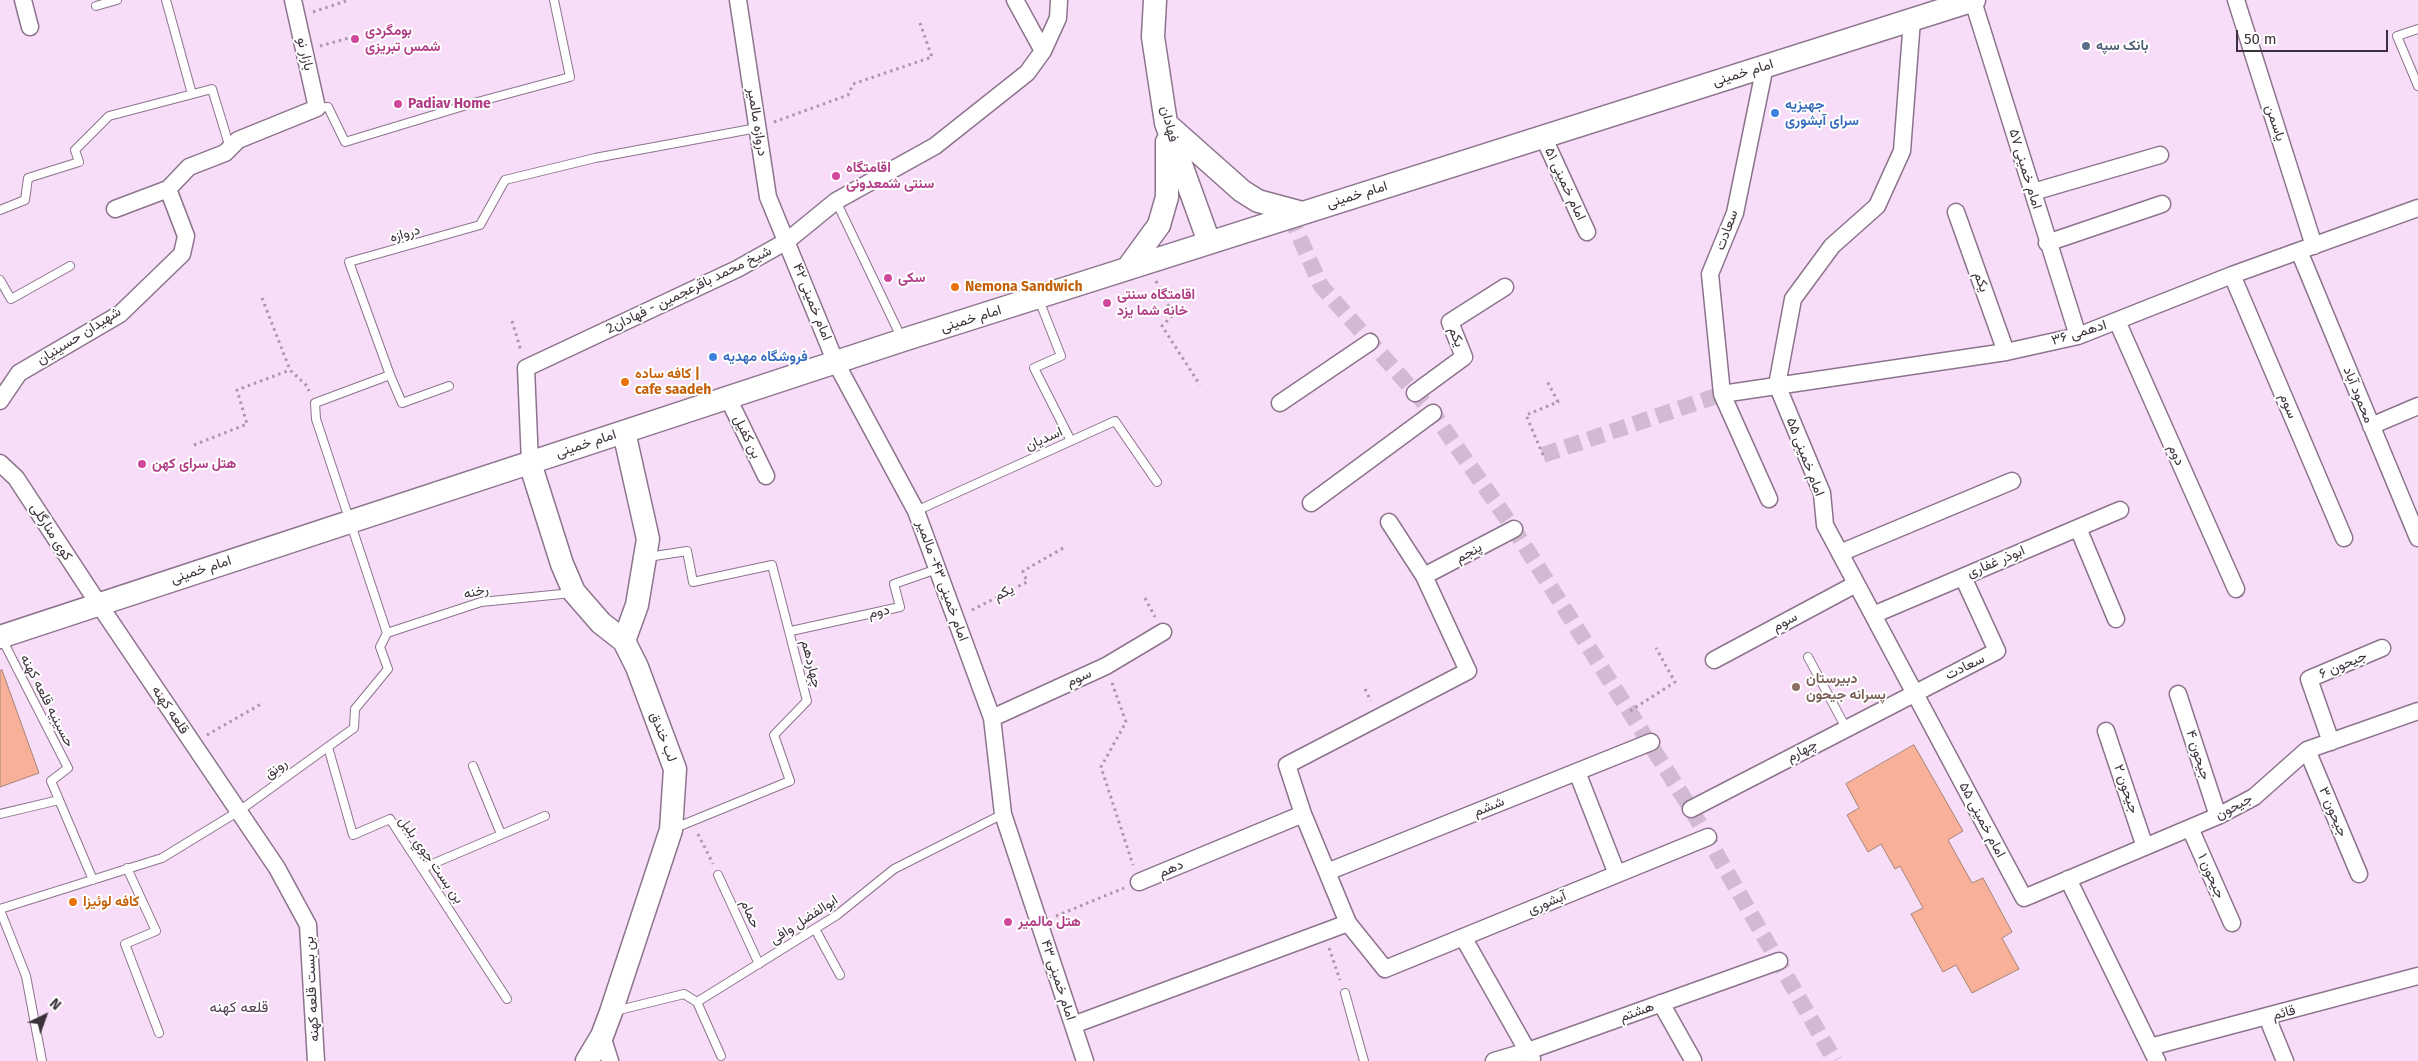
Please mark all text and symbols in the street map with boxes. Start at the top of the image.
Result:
scale bar [2238,20,2390,52]
place label: بومگردی شمس تبریزی [365,23,440,56]
text: 50 m [2244,30,2277,48]
marker: بومگردی شمس تبریزی [349,33,361,45]
street label: بازار نو [293,36,317,72]
place label: بانک سپه [2096,38,2149,54]
marker: بانک سپه [2080,40,2092,52]
street label: امام خمینی [1711,56,1775,90]
street label: دروازه مالمیر [743,87,771,157]
place label: Padiav Home [408,96,491,112]
place label: جهیزیه سرای آبشوری [1785,97,1859,130]
marker: Padiav Home [392,98,404,110]
street label: یاسمن [2261,103,2289,143]
street label: فهادان [1156,104,1182,144]
marker: جهیزیه سرای آبشوری [1769,107,1781,119]
street label: امام خمینی ۵۷ [2005,127,2045,211]
street label: امام خمینی ۵۱ [1541,145,1589,223]
place label: اقامتگاه سنتی شمعدونی [846,160,934,192]
marker: اقامتگاه سنتی شمعدونی [830,170,842,182]
street label: امام خمینی [1325,178,1389,212]
street label: سعادت [1712,208,1742,252]
street label: دروازه [388,222,422,246]
street label: شیخ محمد باقرعجمین - فهادان2 [604,243,774,337]
street label: امام خمینی ۴۲ [789,261,835,343]
place label: سکی [898,270,926,286]
street label: یکم [1970,270,1992,294]
marker: سکی [882,272,894,284]
place label: Nemona Sandwich [965,279,1082,295]
marker: Nemona Sandwich [949,281,961,293]
place label: اقامتگاه سنتی خانه شما یزد [1117,287,1195,320]
marker: اقامتگاه سنتی خانه شما یزد [1101,297,1113,309]
street label: امام خمینی [939,302,1003,336]
street label: شهیدان حسینیان [34,303,124,369]
street label: ادهمی ۳۶ [2049,317,2109,349]
street label: یکم [1445,324,1467,350]
place label: فروشگاه مهدیه [723,349,808,365]
marker: فروشگاه مهدیه [707,351,719,363]
street label: محمود آباد [2339,364,2377,426]
place label: کافه ساده | cafe saadeh [635,366,711,398]
marker: کافه ساده | cafe saadeh [619,376,631,388]
street label: سوم [2275,391,2301,421]
street label: بن کفیل [729,413,765,461]
street label: امام خمینی ۵۵ [1782,415,1828,499]
street label: اسدیان [1023,423,1065,455]
street label: امام خمینی [554,426,618,462]
street label: دوم [2164,442,2188,468]
place label: هتل سرای کهن [152,456,236,472]
marker: هتل سرای کهن [136,458,148,470]
street label: کوی منارگلی [26,500,76,564]
street label: امام خمینی ۴۳- مالمیر [912,518,972,644]
street label: پنجم [1453,539,1485,567]
street label: ابوذر غفاری [1964,542,2028,582]
street label: امام خمینی [169,552,233,588]
street label: رخنه [462,581,490,603]
street label: یکم [991,581,1017,605]
street label: دوم [867,602,891,622]
street label: سوم [1770,609,1800,635]
street label: چهاردهم [797,638,825,690]
street label: جیحون ۶ [2317,647,2369,683]
street label: سعادت [1943,650,1987,684]
street label: حسينيه قلعه کهنه [16,652,78,750]
street label: سوم [1064,665,1094,691]
place label: دبیرستان پسرانه جیحون [1806,671,1886,704]
marker: دبیرستان پسرانه جیحون [1790,681,1802,693]
street label: قلعه کهنه [148,683,192,737]
street label: لب خندق [646,710,680,764]
street label: جیحون ۴ [2182,728,2214,782]
street label: چهارم [1784,736,1820,766]
street label: رونق [261,755,291,783]
street label: جیحون ۲ [2110,762,2142,816]
street label: امام خمینی ۵۵ [1955,779,2009,861]
street label: جیحون ۳ [2315,784,2351,840]
street label: جیحون [2213,790,2255,824]
street label: ششم [1471,793,1507,821]
street label: بن بست جوي بلبل [395,813,467,907]
street label: جیحون ۱ [2194,851,2228,901]
street label: دهم [1156,856,1186,882]
street label: آبشوری [1525,888,1569,918]
street label: ابوالفضل وافی [767,892,841,948]
place label: کافه لوئیزا [83,894,139,910]
marker: کافه لوئیزا [67,896,79,908]
street label: حمام [736,897,764,931]
place label: هتل مالمير [1018,914,1081,930]
marker: هتل مالمير [1002,916,1014,928]
street label: بن بست قلعه کهنه [301,936,323,1042]
street label: امام خمینی ۴۳ [1037,938,1079,1022]
north arrow [20,991,70,1041]
text: N [46,995,65,1014]
street label: هشتم [1617,998,1657,1026]
district label: قلعه کهنه [210,999,268,1017]
street label: قائم [2271,1002,2297,1024]

